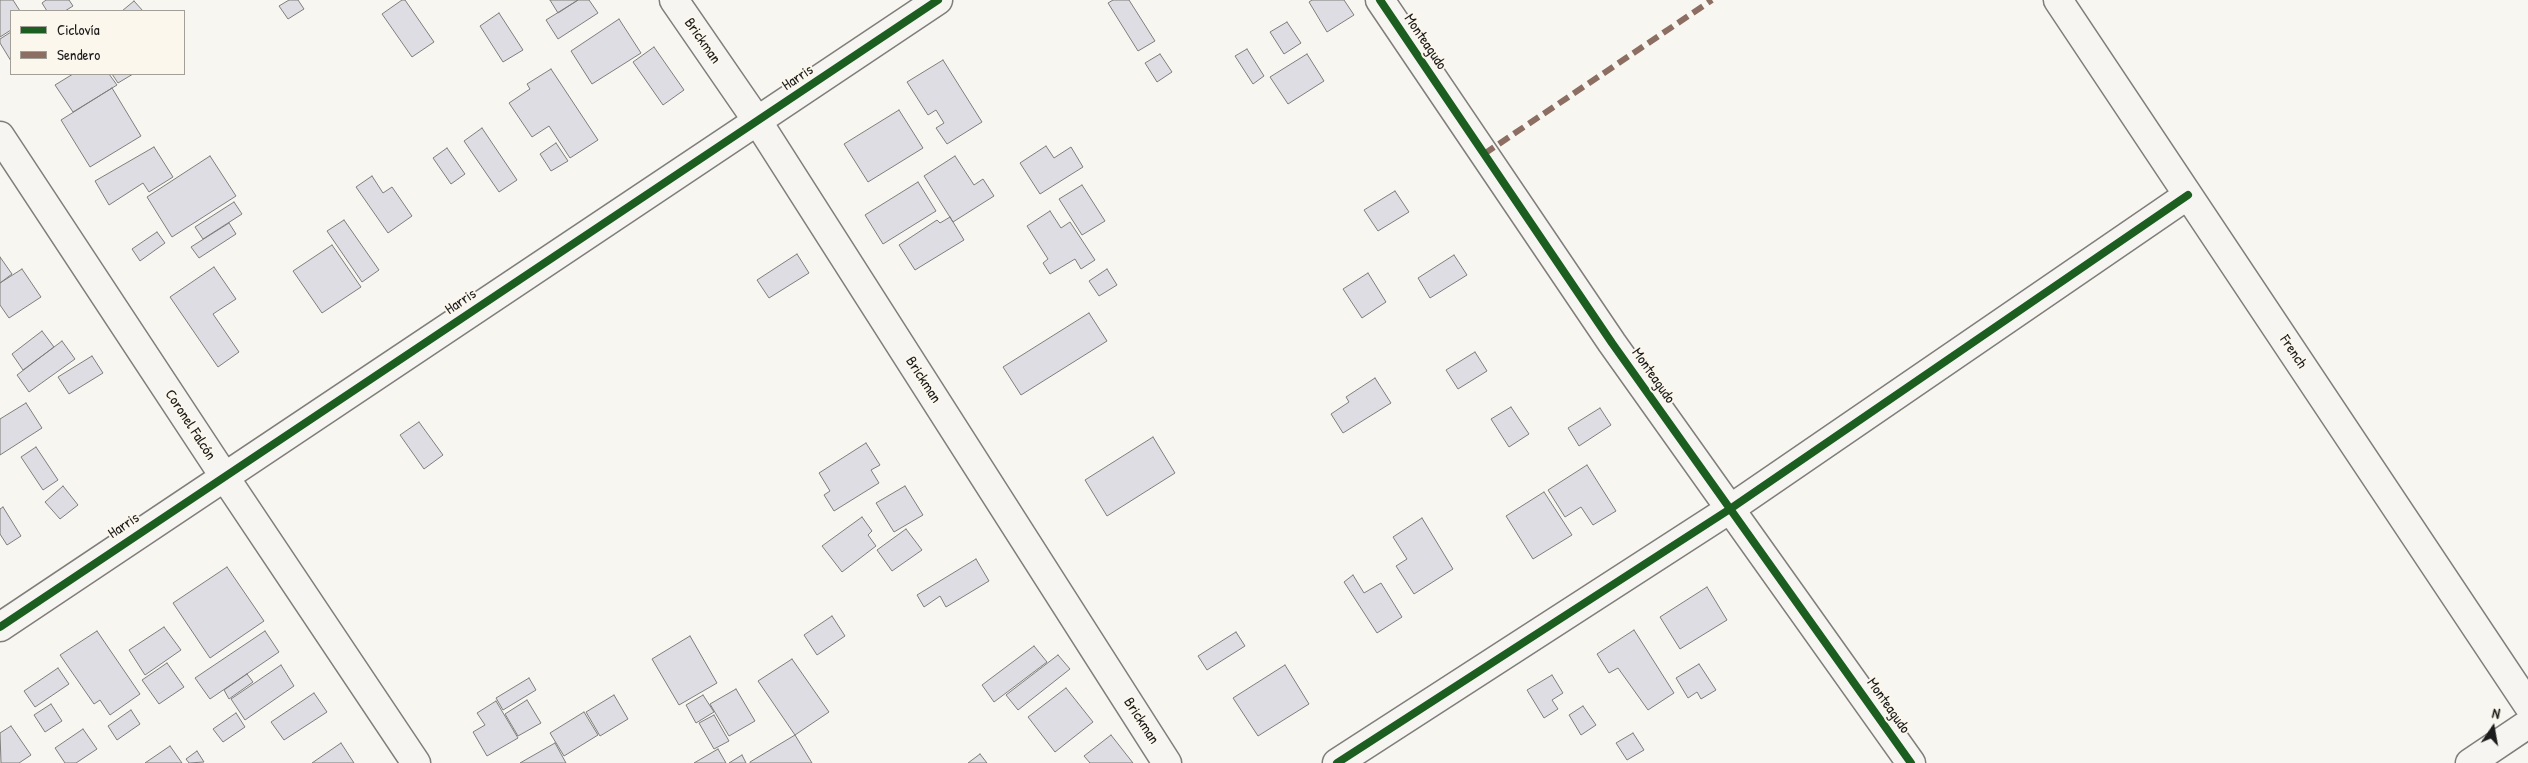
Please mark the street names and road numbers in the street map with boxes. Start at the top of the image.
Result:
street label: Monteagudo [1400,11,1450,73]
street label: Brickman [680,15,724,67]
street label: Harris [779,61,817,95]
street label: Harris [442,285,480,319]
street label: French [2275,332,2311,372]
street label: Monteagudo [1627,345,1679,407]
street label: Brickman [901,353,945,407]
street label: Coronel Falcón [161,386,219,464]
street label: Harris [105,509,143,543]
street label: Monteagudo [1862,675,1914,737]
street label: Brickman [1119,694,1163,748]

